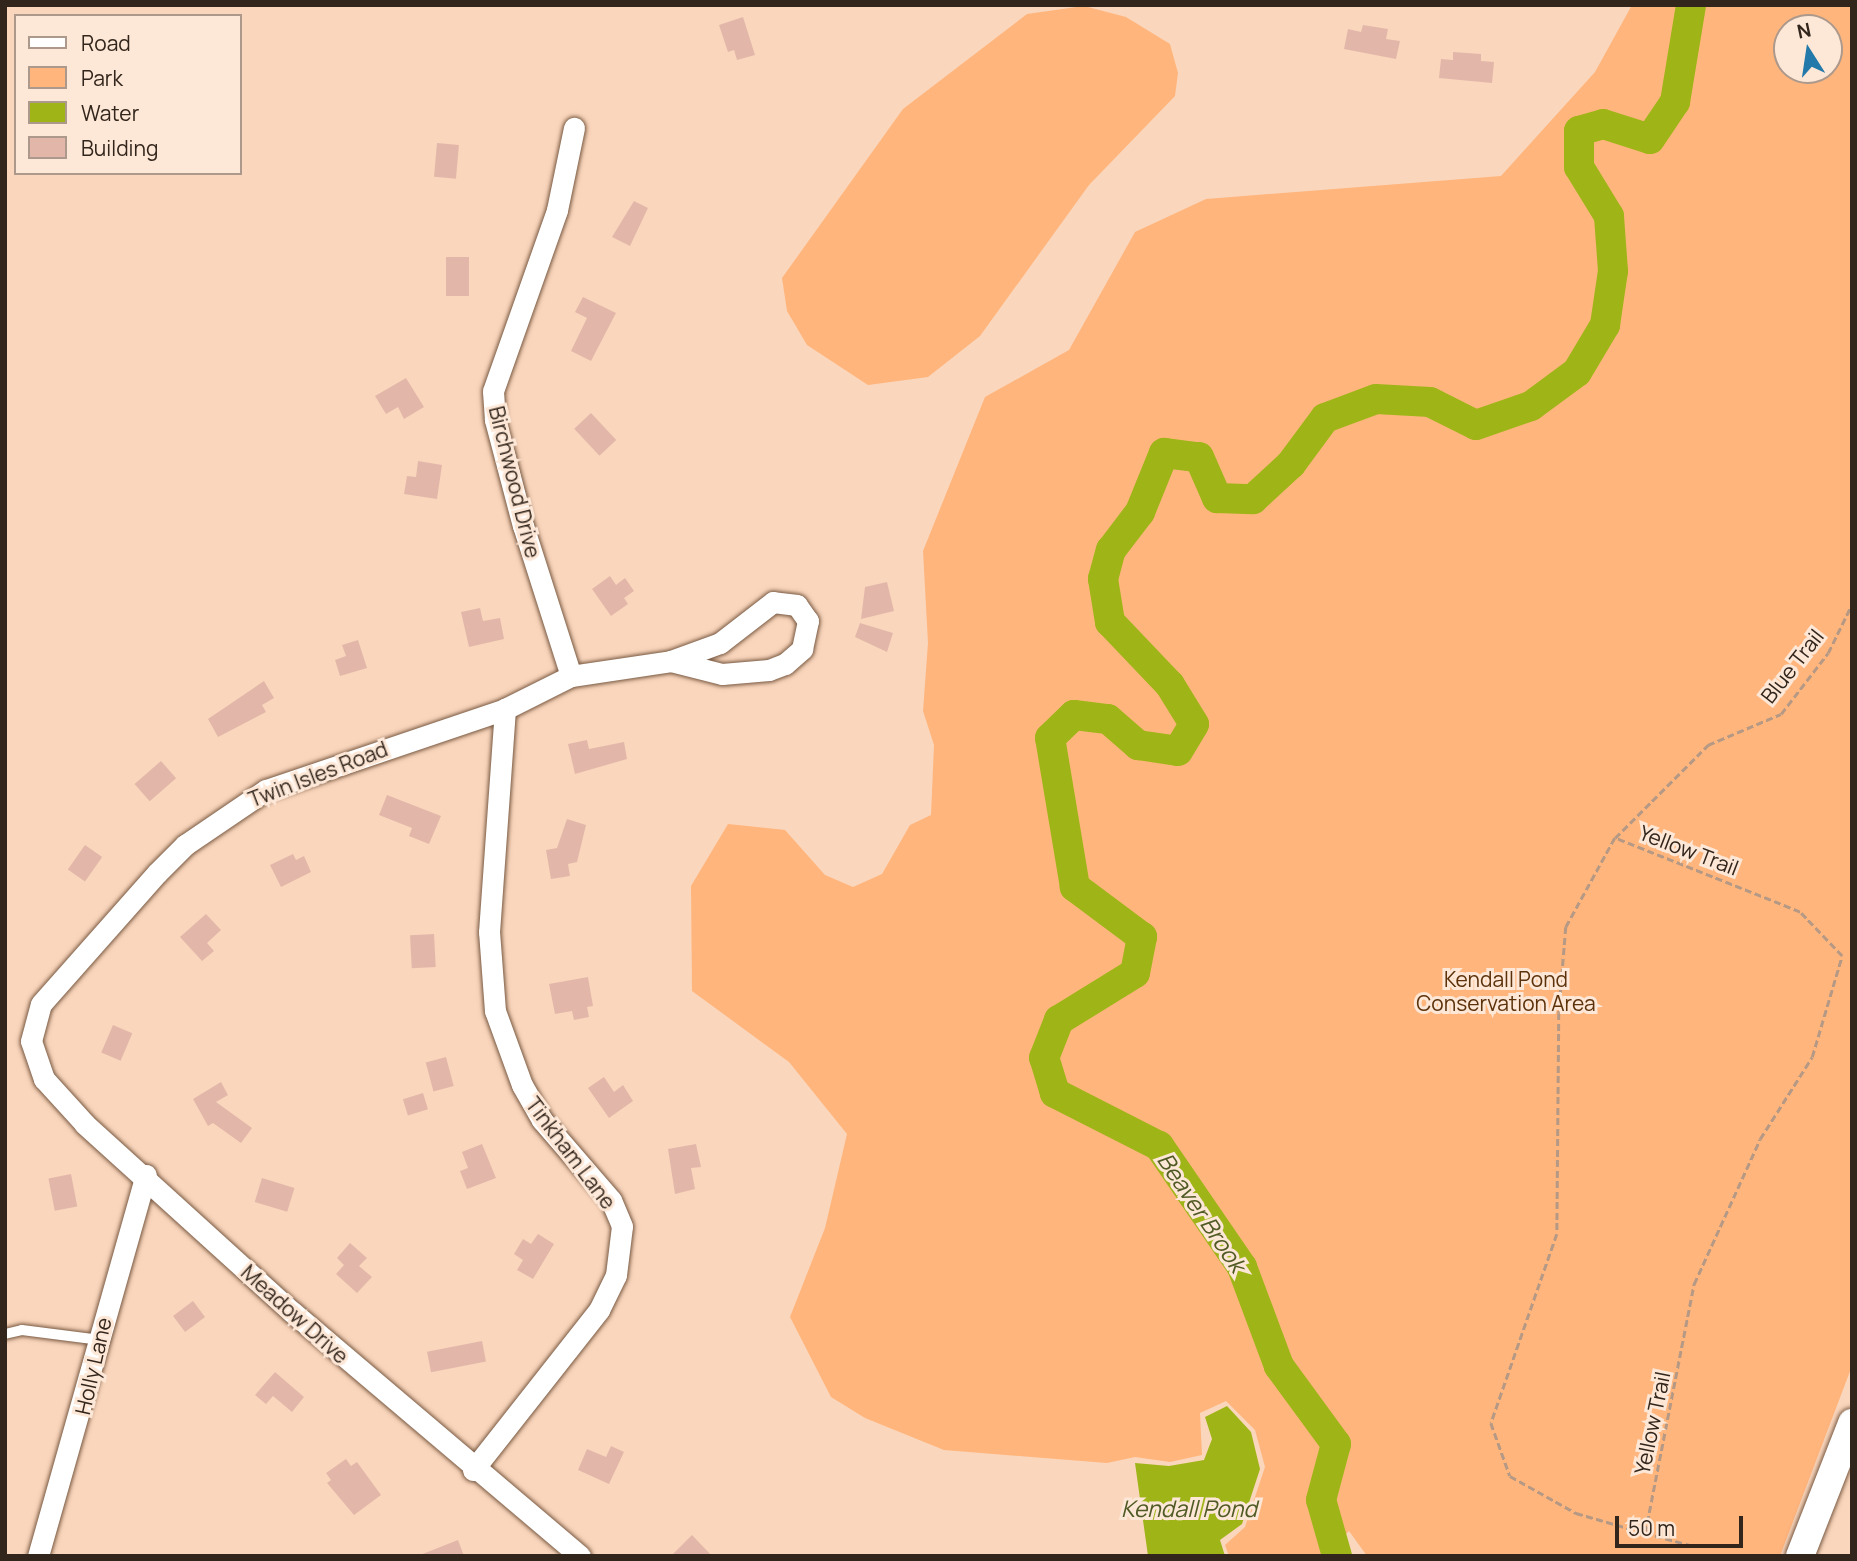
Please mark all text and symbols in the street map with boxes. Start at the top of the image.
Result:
legend [14,14,242,175]
north arrow [1773,14,1843,84]
text: N [1795,16,1813,45]
text: Road [81,29,131,57]
text: Park [81,64,123,92]
text: Water [81,99,139,127]
text: Building [81,134,158,162]
street label: Birchwood Drive [484,404,546,560]
street label: Blue Trail [1755,624,1829,708]
street label: Twin Isles Road [245,736,391,812]
street label: Yellow Trail [1636,820,1742,880]
park label: Kendall Pond Conservation Area [1416,966,1596,1016]
street label: Tinkham Lane [521,1092,621,1214]
water label: Beaver Brook [1152,1147,1252,1277]
street label: Meadow Drive [236,1259,354,1369]
street label: Holly Lane [70,1315,116,1417]
street label: Yellow Trail [1629,1369,1675,1477]
water label: Kendall Pond [1121,1494,1257,1522]
scale bar [1619,1502,1747,1546]
text: 50 m [1628,1514,1675,1542]

